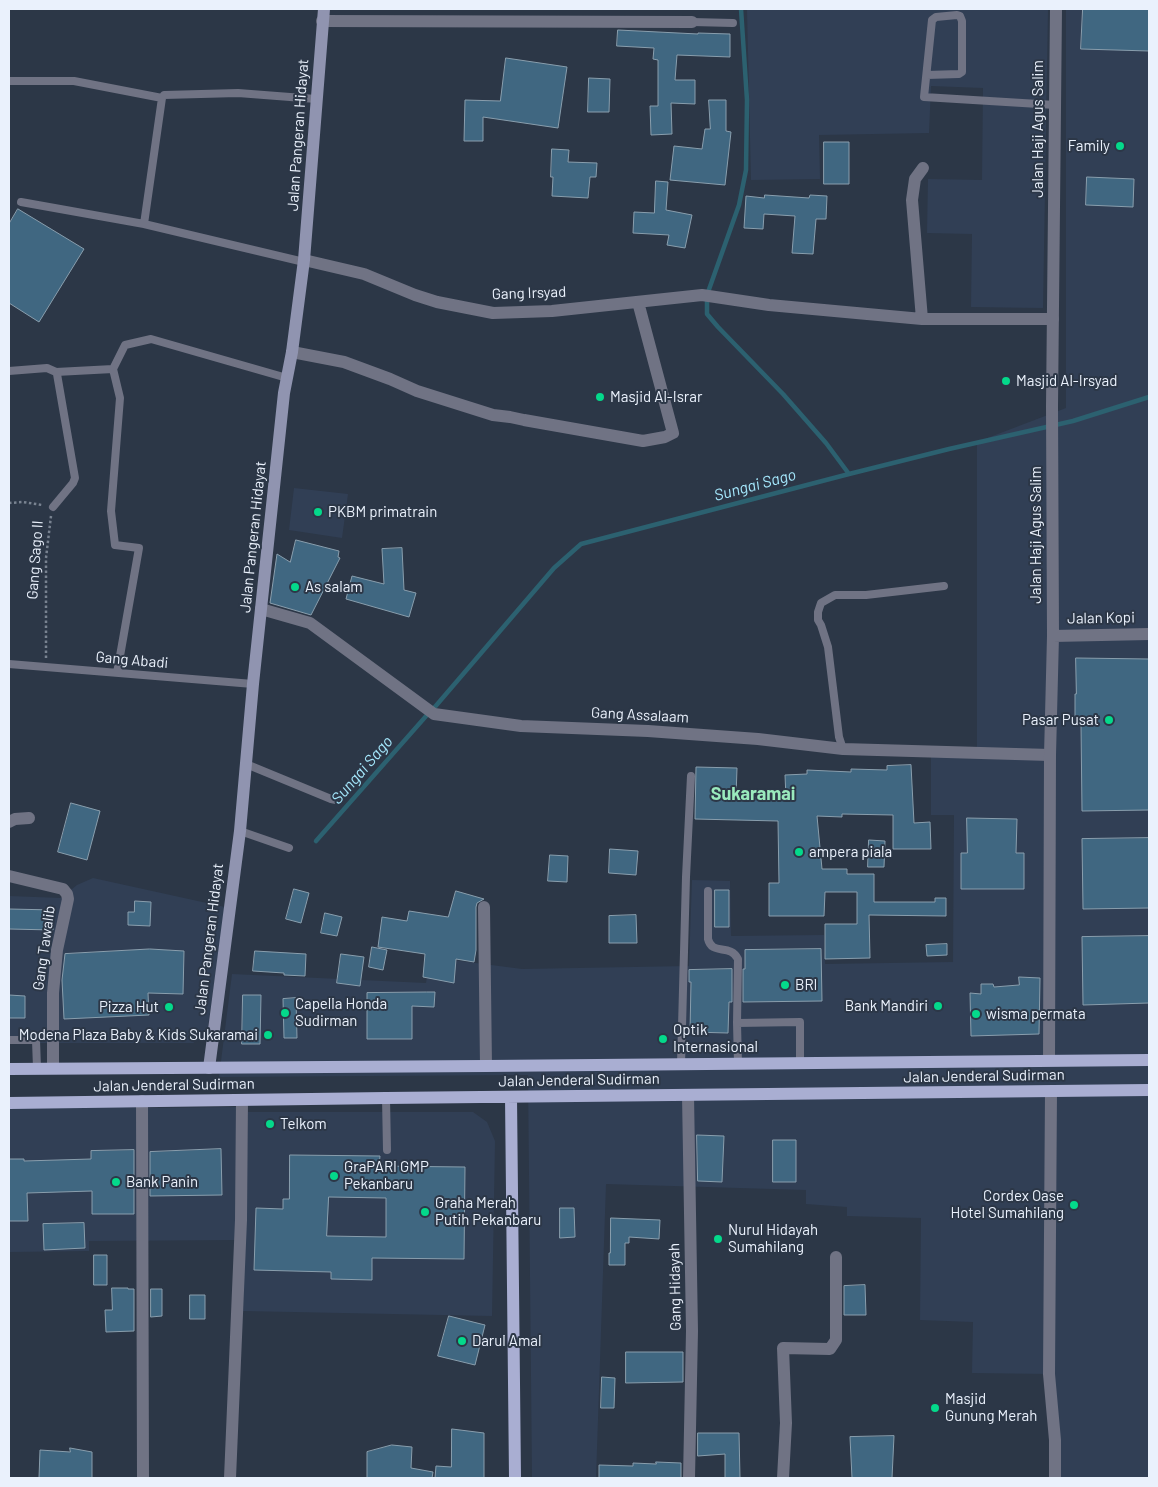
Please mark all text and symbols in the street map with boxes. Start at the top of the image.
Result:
street label: Jalan Pangeran Hidayat [284,58,312,212]
street label: Jalan Haji Agus Salim [1029,60,1047,198]
place label: Family [1068,137,1110,155]
marker: Family [1114,140,1126,152]
street label: Gang Irsyad [491,283,567,303]
place label: Masjid Al-Irsyad [1016,372,1117,390]
marker: Masjid Al-Irsyad [1000,375,1012,387]
place label: Masjid Al-Israr [610,388,702,406]
marker: Masjid Al-Israr [594,391,606,403]
street label: Jalan Pangeran Hidayat [236,460,270,614]
water label: Sungai Sago [712,465,798,505]
street label: Jalan Haji Agus Salim [1027,466,1045,604]
place label: PKBM primatrain [328,503,437,521]
marker: PKBM primatrain [312,506,324,518]
street label: Gang Sago II [23,520,47,600]
place label: As salam [305,578,363,596]
marker: As salam [289,581,301,593]
street label: Jalan Kopi [1067,608,1135,628]
street label: Gang Abadi [95,648,169,672]
street label: Gang Assalaam [591,703,689,727]
place label: Pasar Pusat [1022,711,1099,729]
marker: Pasar Pusat [1103,714,1115,726]
water label: Sungai Sago [327,732,397,808]
district label: Sukaramai [711,783,795,805]
place label: ampera piala [809,843,892,861]
marker: ampera piala [793,846,805,858]
street label: Jalan Pangeran Hidayat [191,862,227,1016]
street label: Gang Tawalib [29,904,59,992]
place label: BRI [795,976,817,994]
marker: BRI [779,979,791,991]
place label: Capella Honda Sudirman [295,995,387,1030]
place label: Bank Mandiri [845,997,928,1015]
place label: Pizza Hut [99,998,159,1016]
marker: Bank Mandiri [932,1000,944,1012]
marker: Pizza Hut [163,1001,175,1013]
place label: wisma permata [986,1005,1086,1023]
marker: Capella Honda Sudirman [279,1007,291,1019]
marker: wisma permata [970,1008,982,1020]
place label: Optik Internasional [673,1021,758,1056]
place label: Modena Plaza Baby & Kids Sukaramai [19,1026,258,1044]
marker: Modena Plaza Baby & Kids Sukaramai [262,1029,274,1041]
marker: Optik Internasional [657,1033,669,1045]
street label: Jalan Jenderal Sudirman [903,1066,1065,1086]
street label: Jalan Jenderal Sudirman [498,1070,660,1090]
street label: Jalan Jenderal Sudirman [93,1075,255,1095]
place label: Telkom [280,1115,327,1133]
marker: Telkom [264,1118,276,1130]
place label: GraPARI GMP Pekanbaru [344,1158,429,1193]
marker: GraPARI GMP Pekanbaru [328,1170,340,1182]
place label: Bank Panin [126,1173,198,1191]
marker: Bank Panin [110,1176,122,1188]
place label: Cordex Oase Hotel Sumahilang [950,1187,1064,1222]
place label: Graha Merah Putih Pekanbaru [435,1194,541,1229]
marker: Cordex Oase Hotel Sumahilang [1068,1199,1080,1211]
marker: Graha Merah Putih Pekanbaru [419,1206,431,1218]
place label: Nurul Hidayah Sumahilang [728,1221,818,1256]
marker: Nurul Hidayah Sumahilang [712,1233,724,1245]
street label: Gang Hidayah [665,1243,685,1331]
place label: Darul Amal [472,1332,541,1350]
marker: Darul Amal [456,1335,468,1347]
place label: Masjid Gunung Merah [945,1390,1037,1425]
marker: Masjid Gunung Merah [929,1402,941,1414]

